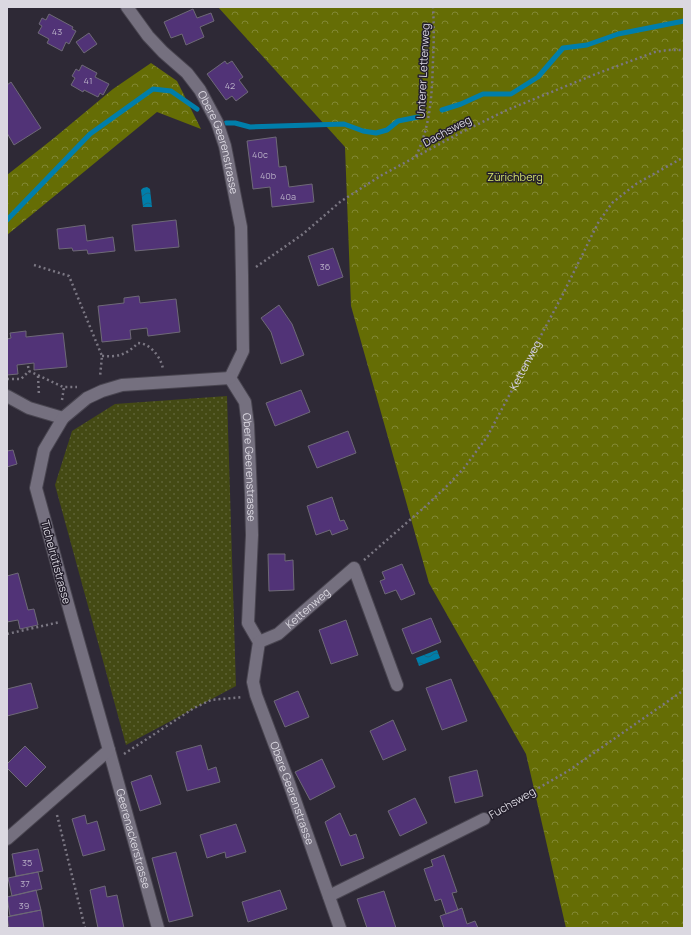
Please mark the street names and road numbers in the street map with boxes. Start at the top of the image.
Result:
street label: Unterer Lettenweg [413,23,432,119]
street label: Obere Geerenstrasse [195,88,242,196]
street label: Dachsweg [420,112,474,150]
street label: Kettenweg [505,337,544,393]
street label: Obere Geerenstrasse [240,412,260,522]
street label: Tichelrütistrasse [38,518,75,606]
street label: Kettenweg [282,584,333,631]
street label: Obere Geerenstrasse [267,739,318,847]
street label: Fuchsweg [486,783,538,822]
street label: Geerenackerstrasse [113,787,155,891]

